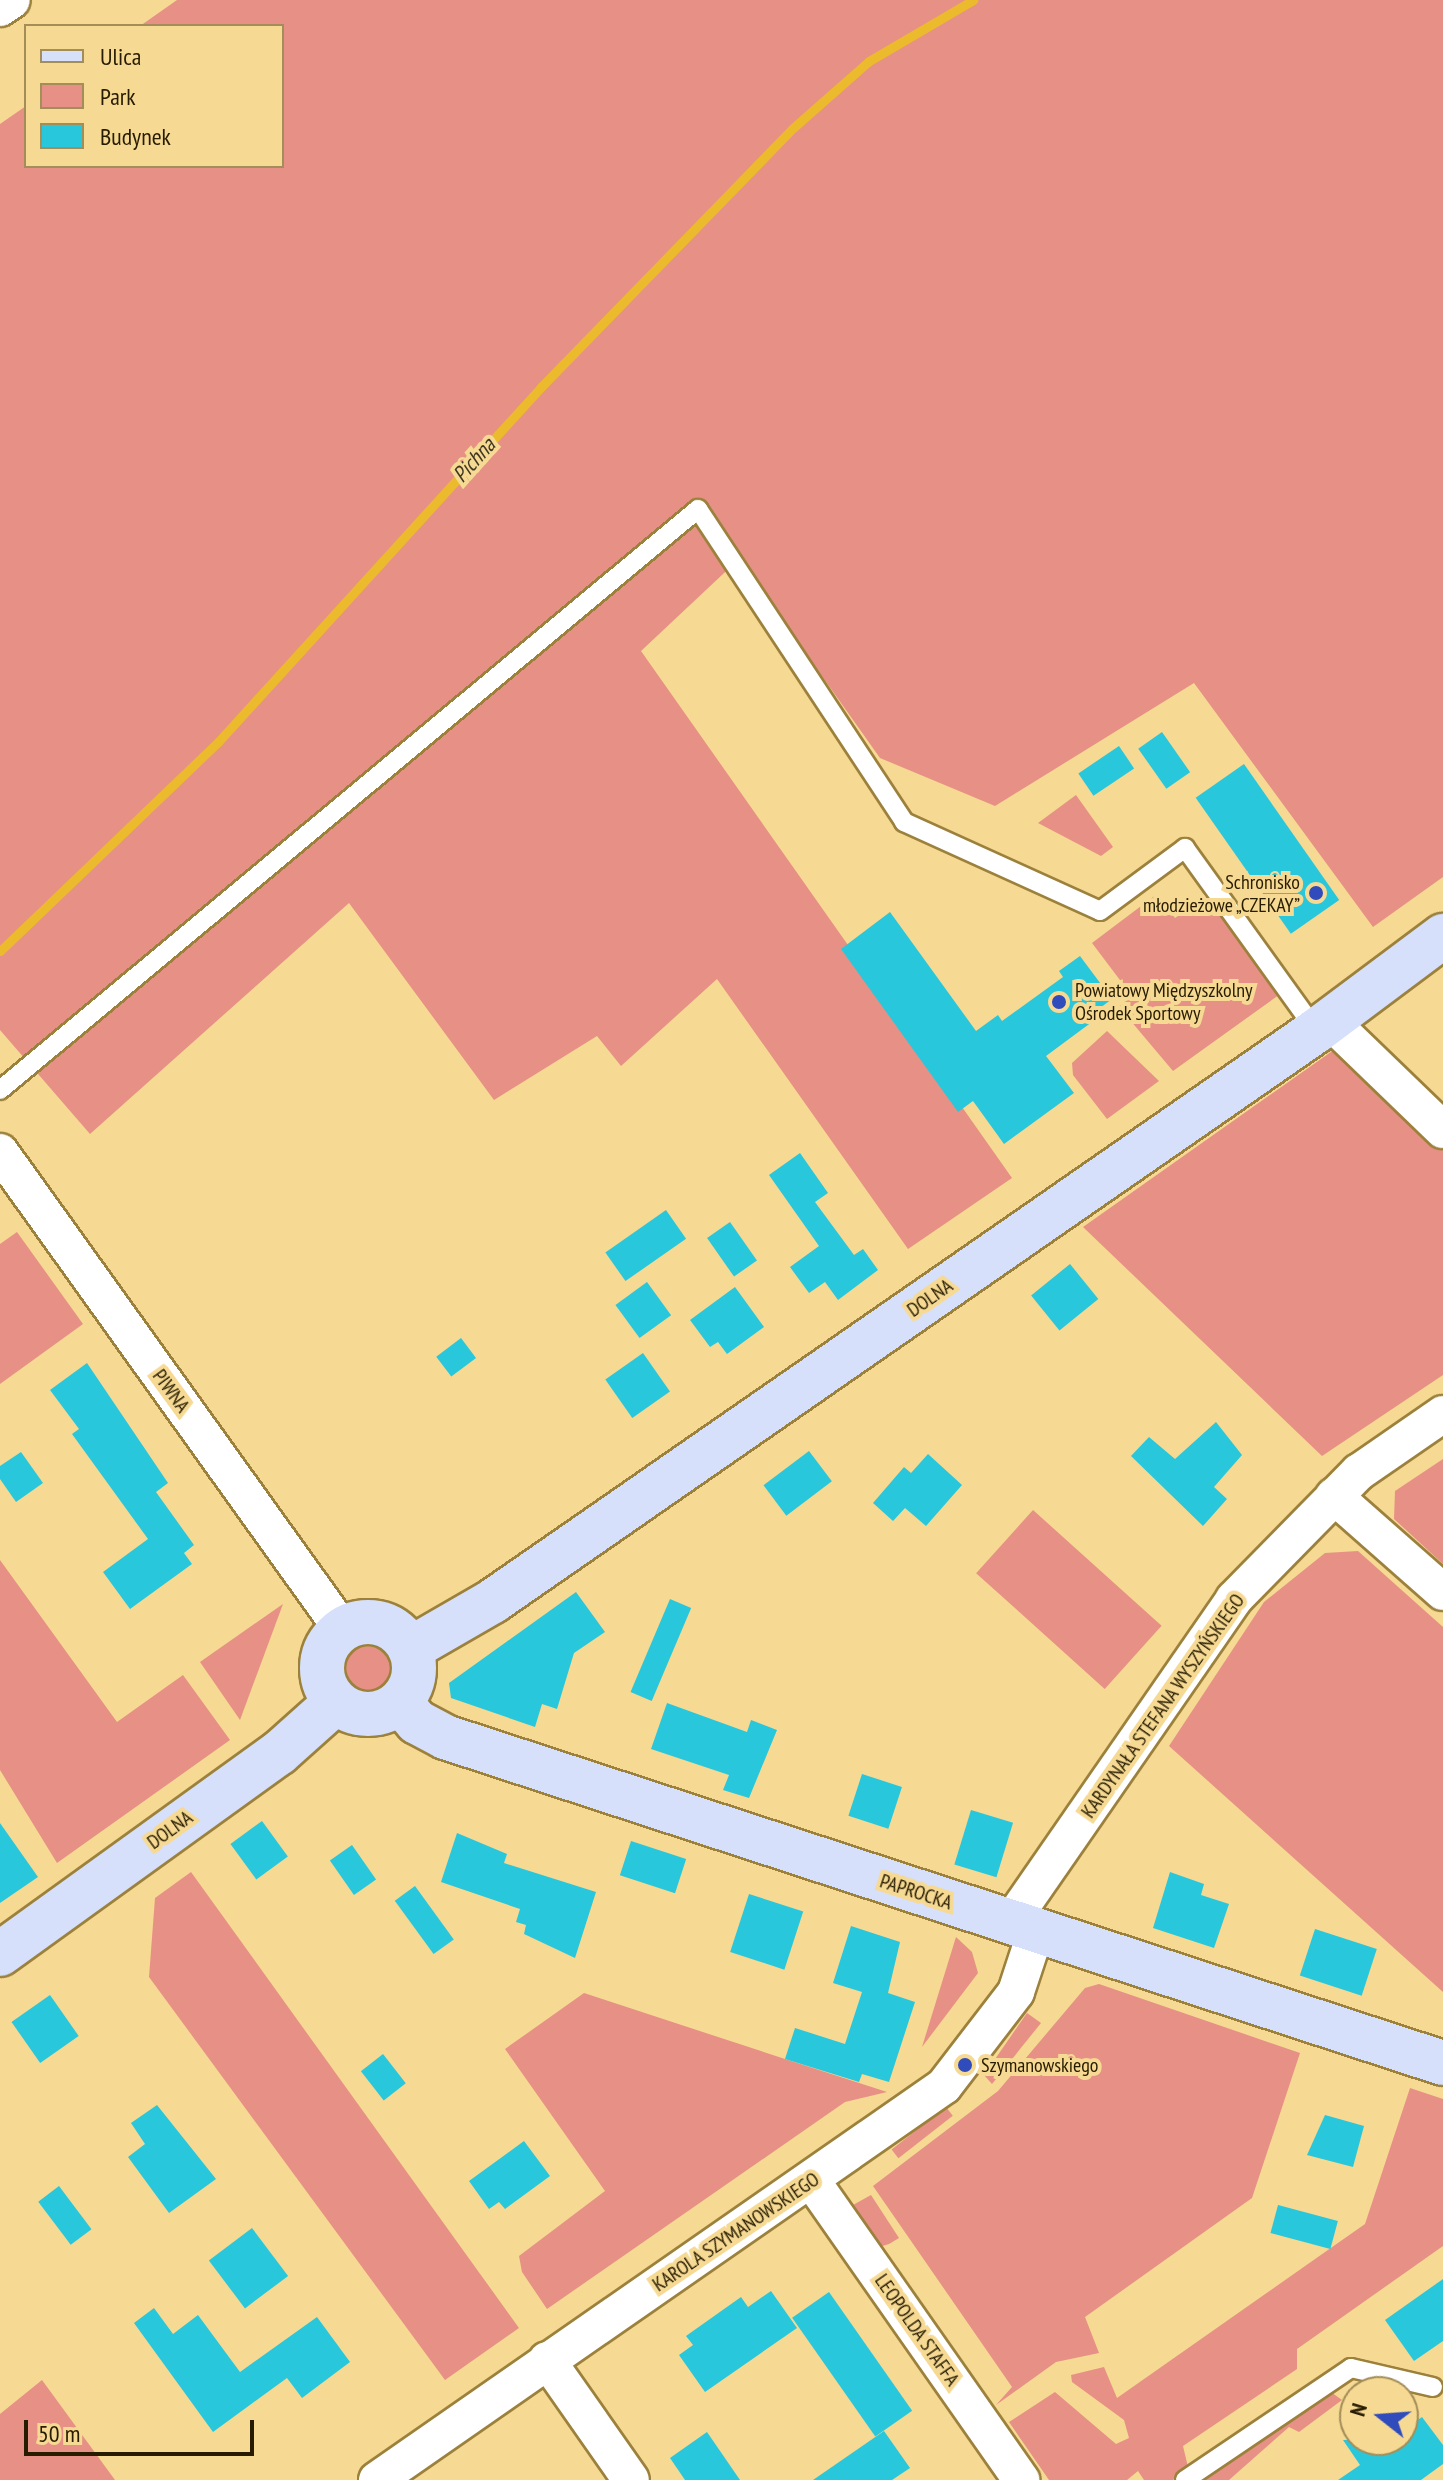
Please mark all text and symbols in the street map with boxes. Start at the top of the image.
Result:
legend [24,24,284,168]
text: Ulica [100,41,141,72]
text: Park [100,81,136,112]
text: Budynek [100,121,171,152]
water label: Pichna [447,432,501,488]
place label: Schronisko młodzieżowe „CZEKAY” [1142,870,1300,917]
marker: Schronisko młodzieżowe „CZEKAY” [1307,884,1325,902]
place label: Powiatowy Międzyszkolny Ośrodek Sportowy [1075,978,1253,1025]
marker: Powiatowy Międzyszkolny Ośrodek Sportowy [1050,993,1068,1011]
street label: DOLNA [903,1274,957,1322]
street label: PIWNA [147,1365,195,1417]
street label: KARDYNAŁA STEFANA WYSZYŃSKIEGO [1076,1589,1250,1823]
street label: DOLNA [143,1806,197,1854]
street label: PAPROCKA [877,1869,955,1915]
place label: Szymanowskiego [981,2053,1098,2077]
marker: Szymanowskiego [956,2056,974,2074]
street label: KAROLA SZYMANOWSKIEGO [648,2167,824,2297]
street label: LEOPOLDA STAFFA [869,2269,965,2391]
north arrow [1339,2376,1419,2456]
text: N [1343,2400,1373,2419]
scale bar [28,2404,258,2454]
text: 50 m [38,2418,80,2449]

